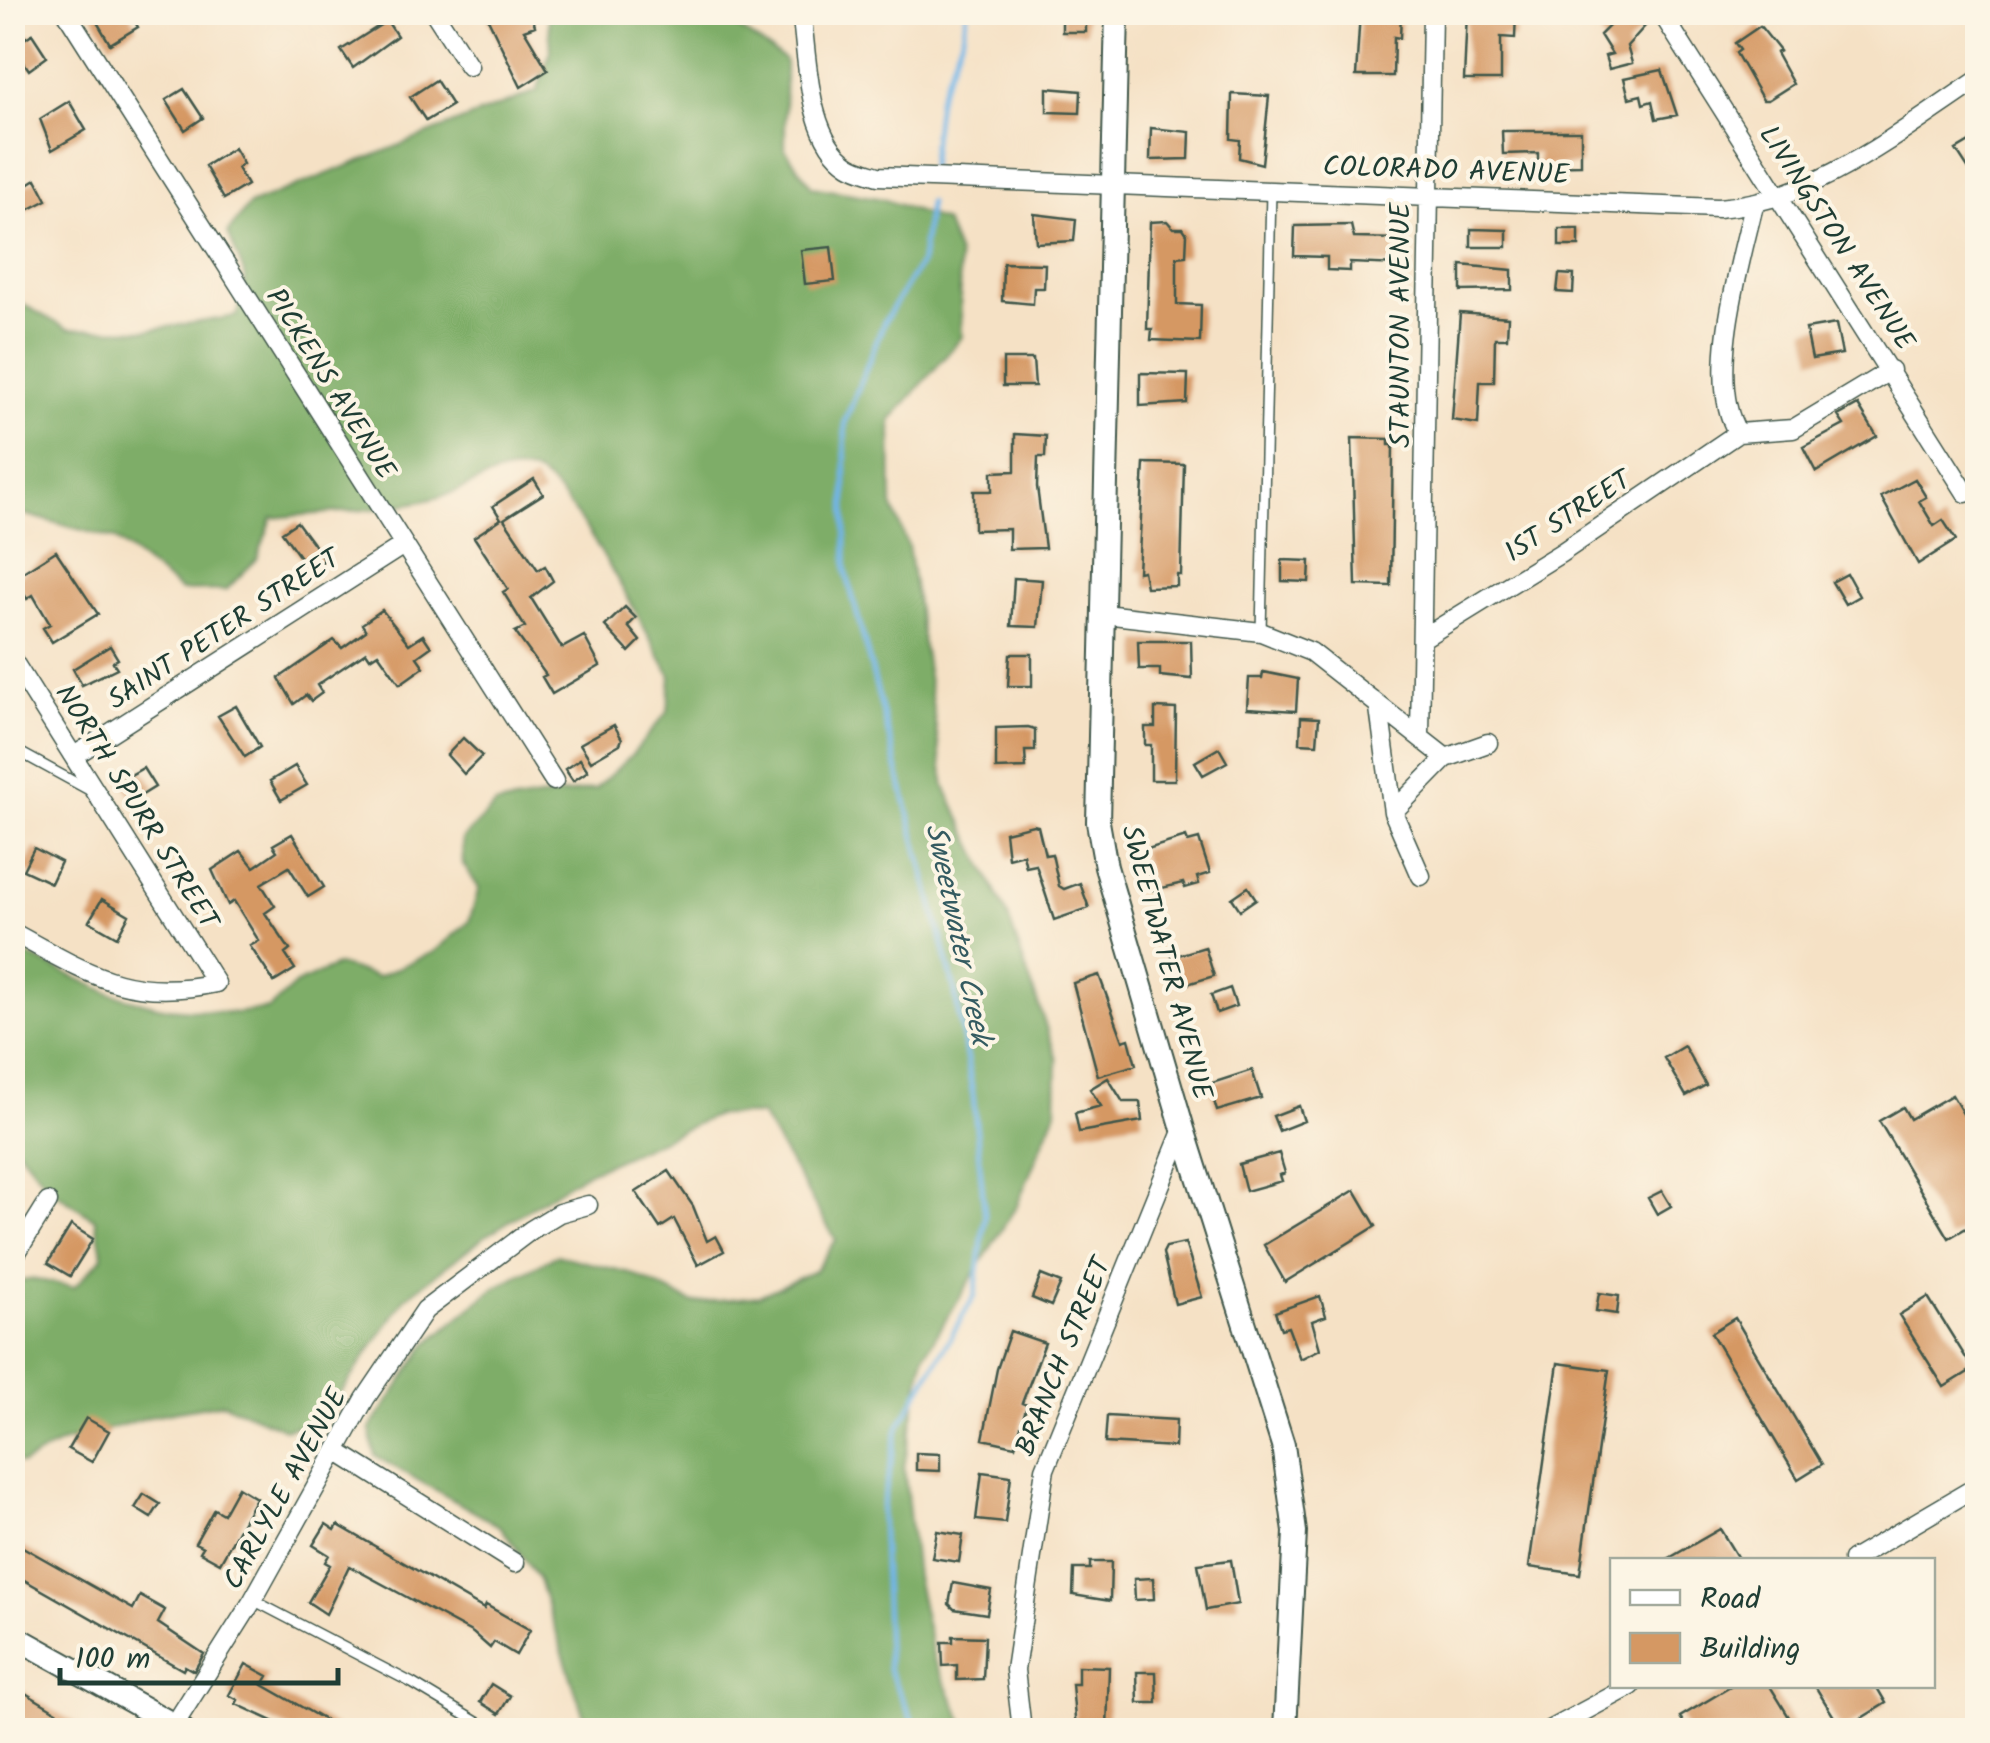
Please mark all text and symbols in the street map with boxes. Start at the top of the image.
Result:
street label: LIVINGSTON AVENUE [1746,117,1926,361]
street label: COLORADO AVENUE [1322,145,1571,198]
street label: STAUNTON AVENUE [1379,202,1424,448]
street label: PICKENS AVENUE [253,280,407,490]
street label: 1ST STREET [1496,458,1643,575]
street label: SAINT PETER STREET [99,537,352,723]
street label: NORTH SPURR STREET [42,676,231,941]
water label: Sweetwater Creek [910,819,1005,1053]
street label: SWEETWATER AVENUE [1107,820,1224,1106]
street label: BRANCH STREET [1004,1249,1125,1463]
street label: CARLYLE AVENUE [212,1379,361,1598]
legend [1610,1558,1935,1688]
text: Road [1700,1576,1761,1624]
scale bar [60,1623,338,1685]
text: Building [1700,1626,1800,1674]
text: 100 m [75,1636,150,1684]

